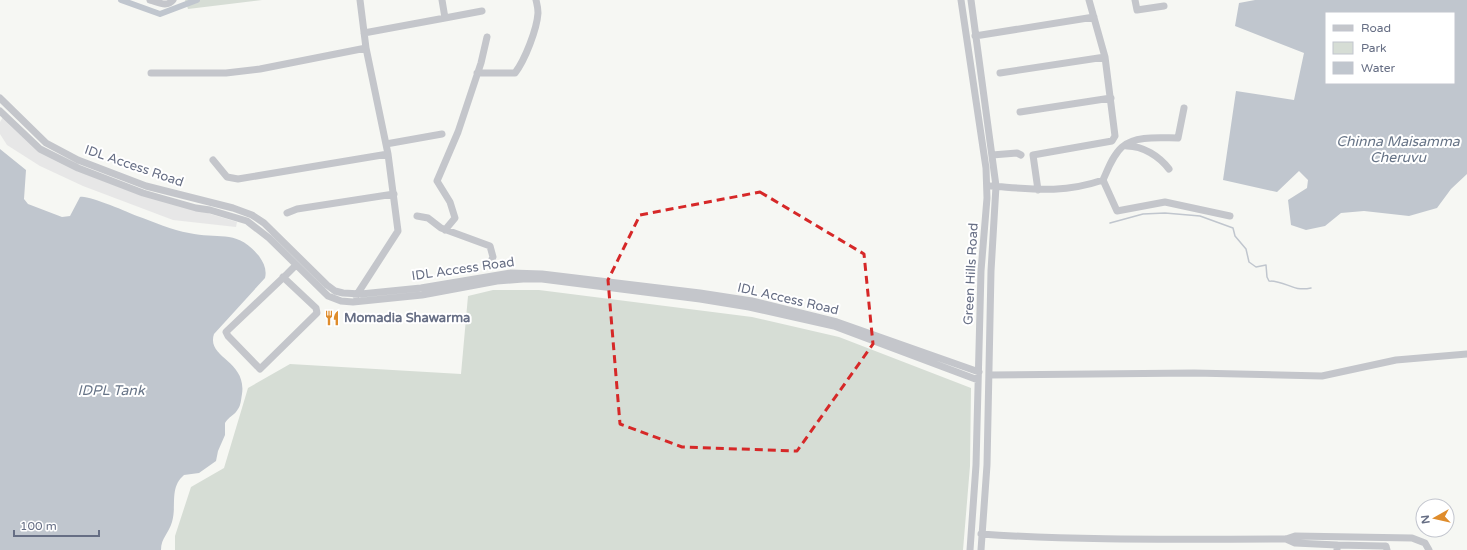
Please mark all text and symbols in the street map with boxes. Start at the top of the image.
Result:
legend [1325,12,1455,84]
text: Road [1361,21,1391,35]
text: Park [1361,41,1387,55]
text: Water [1361,61,1396,75]
water label: Chinna Maisamma Cheruvu [1336,133,1461,166]
street label: IDL Access Road [82,142,186,190]
street label: Green Hills Road [960,222,982,326]
street label: IDL Access Road [411,254,515,284]
street label: IDL Access Road [736,280,840,318]
restaurant icon: Momadia Shawarma [323,309,341,327]
place label: Momadia Shawarma [344,310,470,326]
water label: IDPL Tank [77,382,146,399]
north arrow [1415,498,1455,538]
scale bar [14,512,99,538]
text: N [1419,514,1433,525]
text: 100 m [20,519,57,533]

